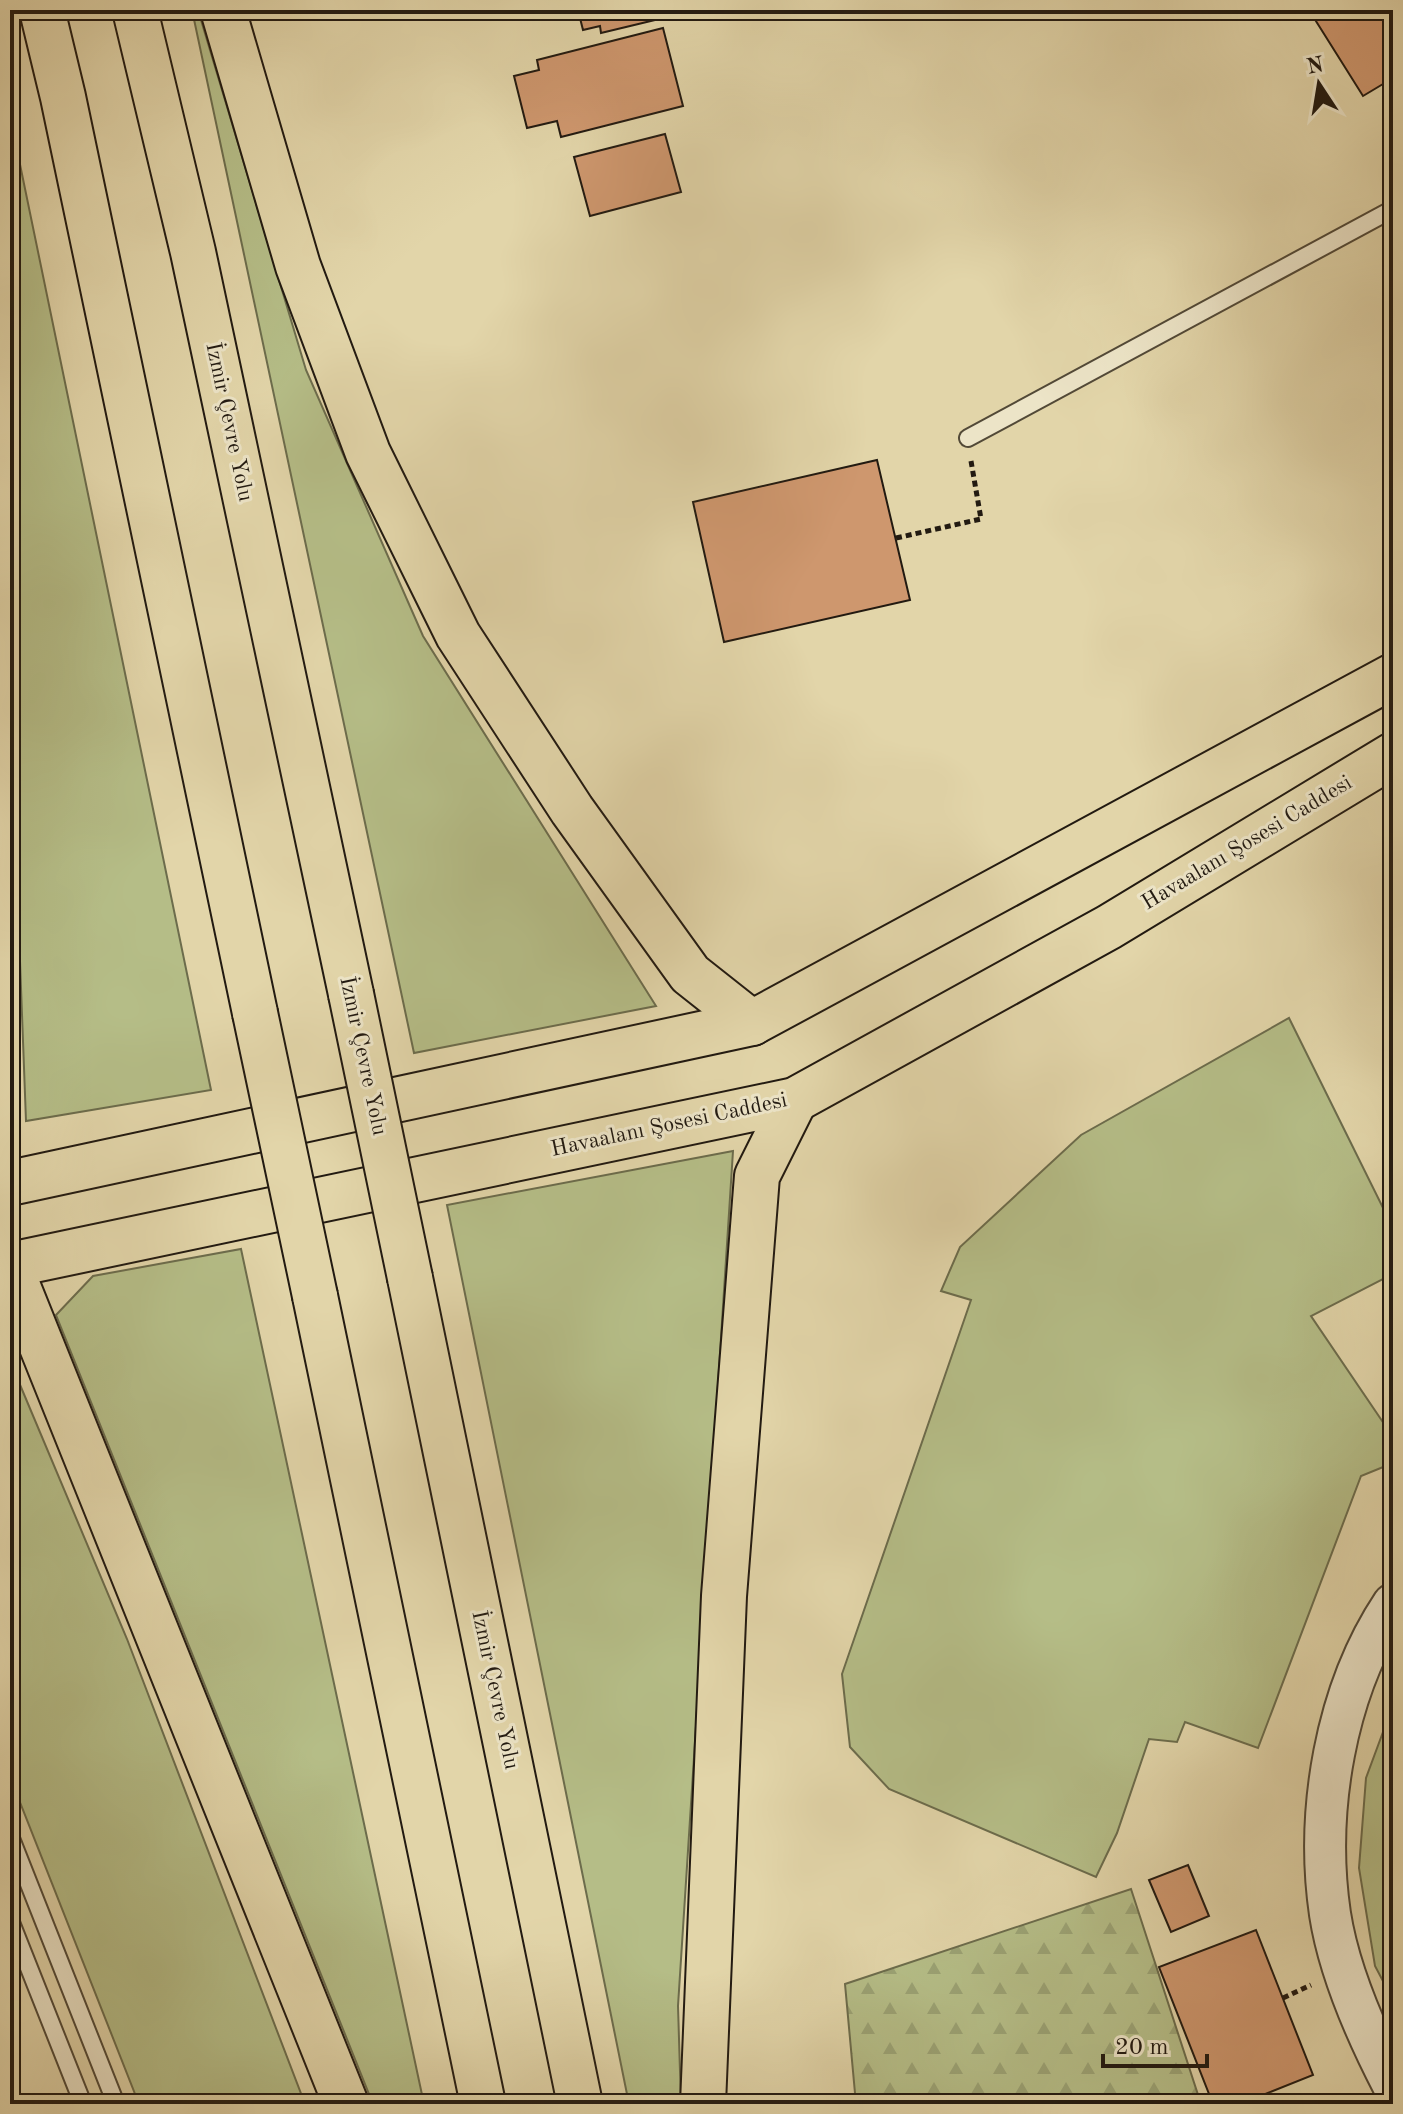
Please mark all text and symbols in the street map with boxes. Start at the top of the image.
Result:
north arrow [1279,44,1359,124]
text: N [1305,54,1326,79]
street label: İzmir Çevre Yolu [201,340,260,504]
street label: Havaalanı Şosesi Caddesi [1138,771,1356,915]
street label: İzmir Çevre Yolu [335,974,394,1138]
street label: Havaalanı Şosesi Caddesi [549,1089,789,1161]
street label: İzmir Çevre Yolu [467,1608,526,1772]
scale bar [1103,2018,1207,2068]
text: 20 m [1115,2036,1169,2060]

